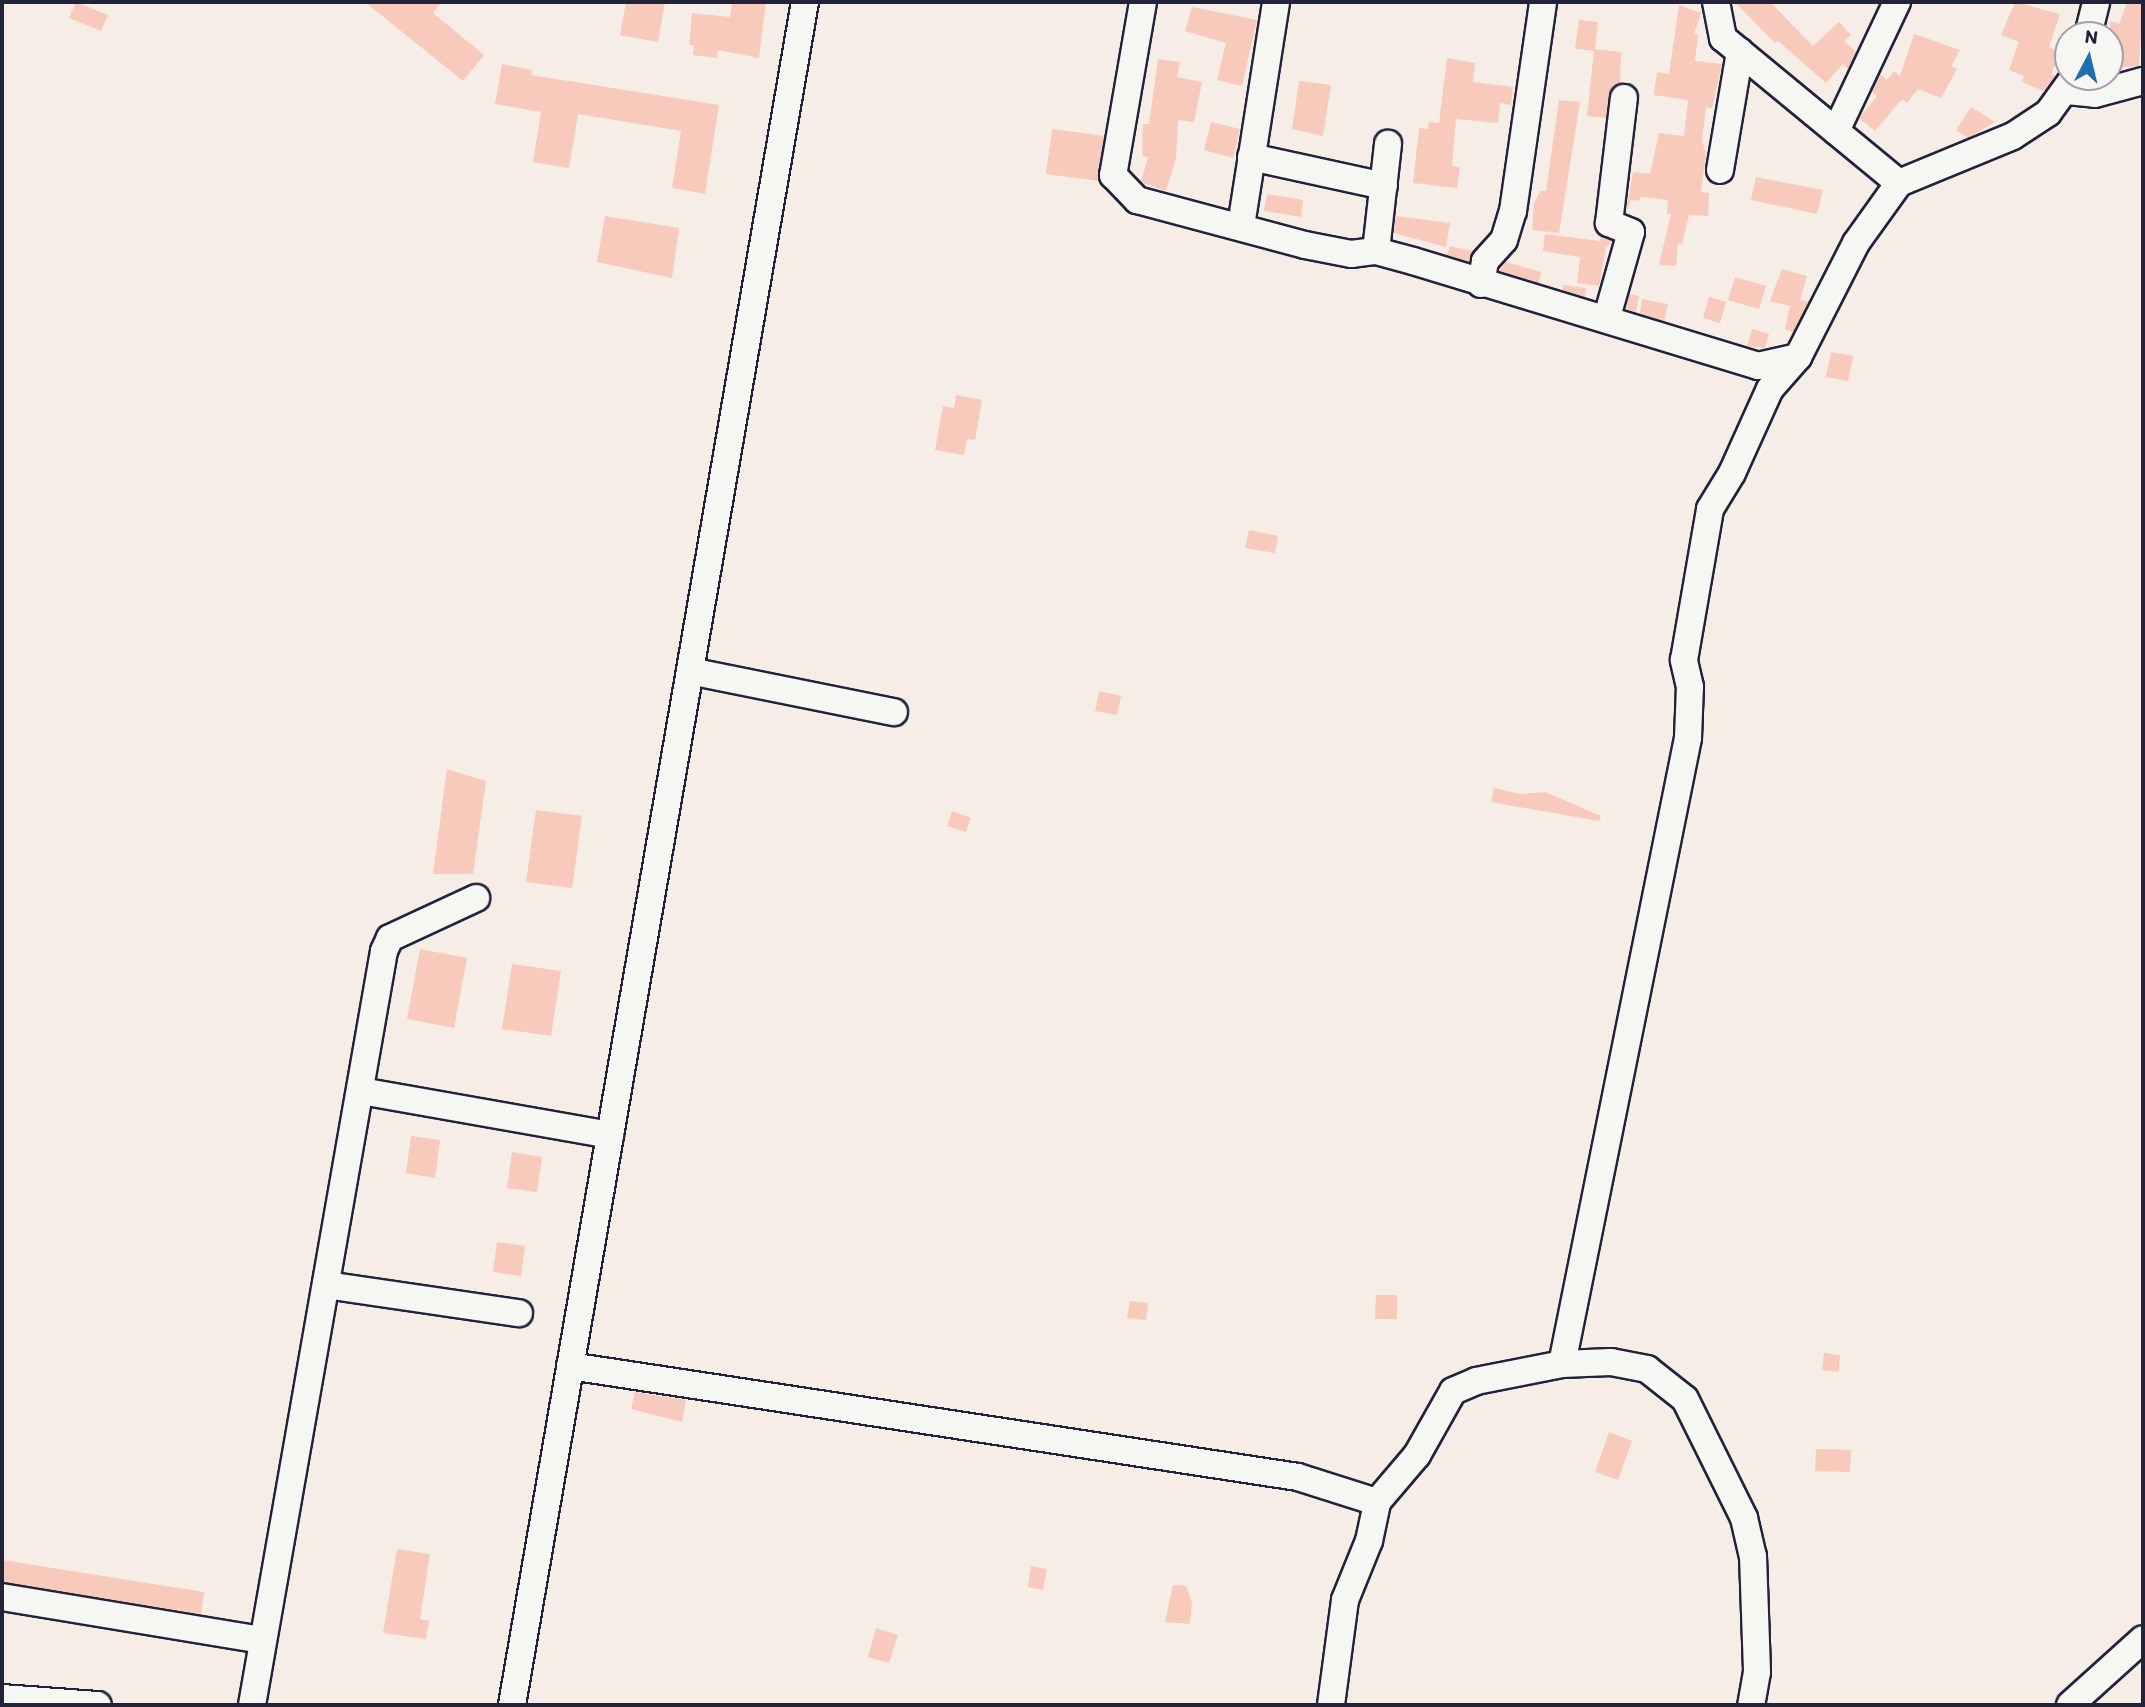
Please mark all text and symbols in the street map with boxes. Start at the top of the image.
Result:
north arrow [2054,21,2124,91]
text: N [2084,24,2099,49]

